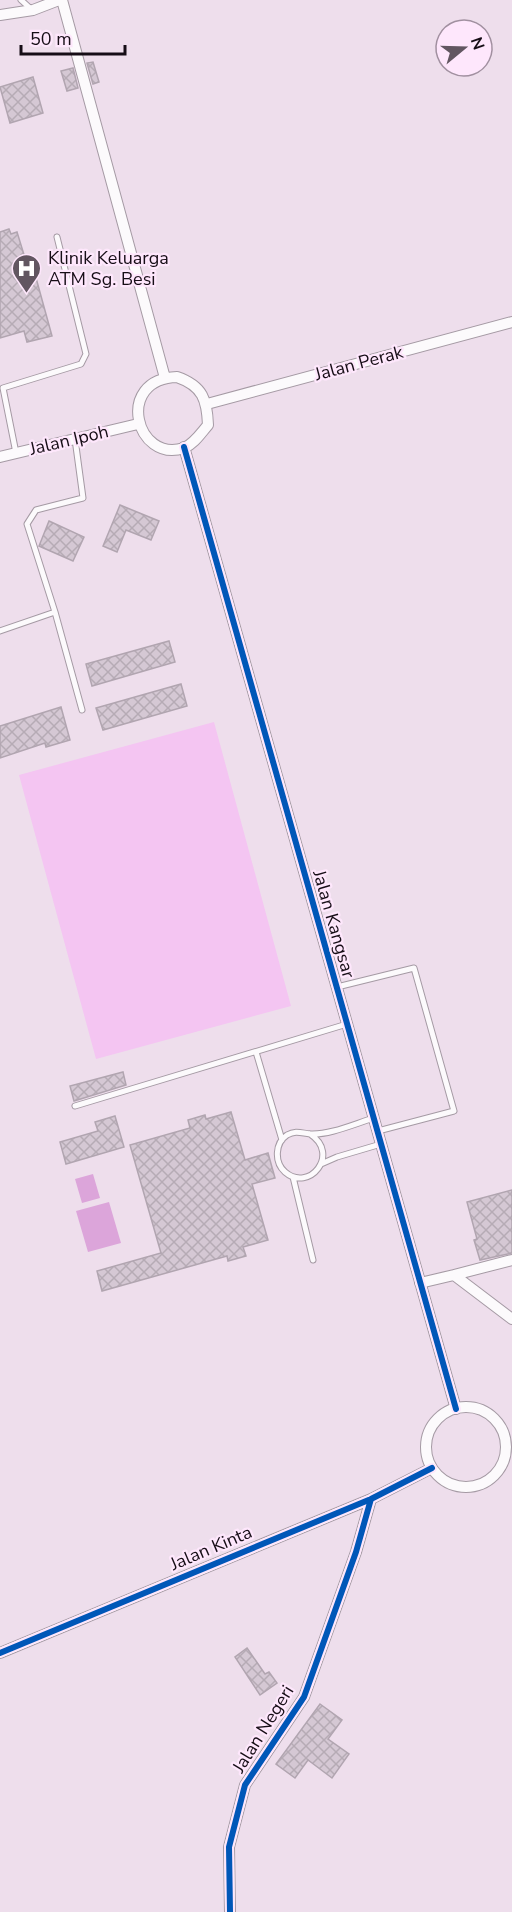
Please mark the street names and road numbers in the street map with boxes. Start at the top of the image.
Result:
street label: Jalan Perak [311,339,407,387]
street label: Jalan Ipoh [26,419,111,461]
street label: Jalan Kangsar [307,866,361,981]
street label: Jalan Kinta [166,1520,256,1576]
street label: Jalan Negeri [226,1681,299,1778]

